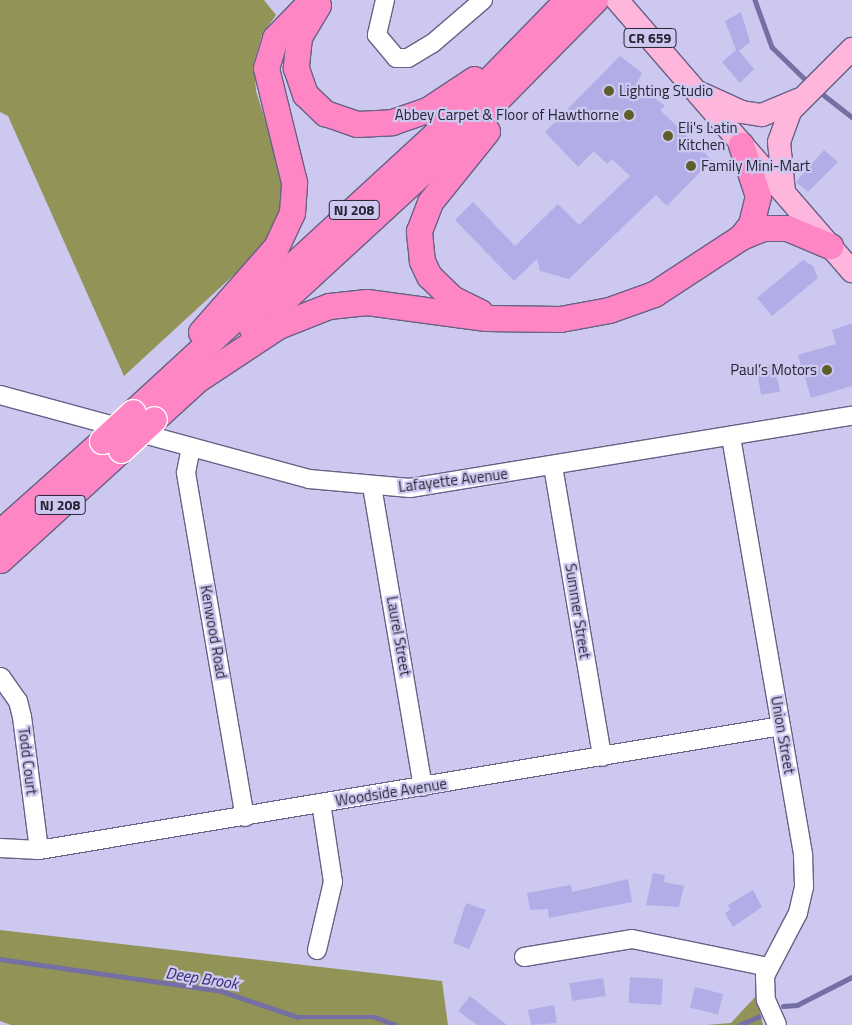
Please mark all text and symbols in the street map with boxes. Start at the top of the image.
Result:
road number: CR 659 [622,26,678,49]
place label: Lighting Studio [619,82,713,100]
marker: Lighting Studio [603,85,615,97]
place label: Abbey Carpet & Floor of Hawthorne [395,106,619,124]
marker: Abbey Carpet & Floor of Hawthorne [623,109,635,121]
place label: Eli's Latin Kitchen [678,118,738,153]
marker: Eli's Latin Kitchen [662,130,674,142]
place label: Family Mini-Mart [701,157,810,175]
marker: Family Mini-Mart [685,160,697,172]
road number: NJ 208 [328,198,380,222]
place label: Paul’s Motors [730,361,817,379]
marker: Paul’s Motors [821,364,833,376]
street label: Lafayette Avenue [397,464,509,496]
road number: NJ 208 [34,494,86,516]
street label: Summer Street [562,562,594,660]
street label: Kenwood Road [197,584,231,680]
street label: Laurel Street [383,595,415,677]
street label: Union Street [767,695,799,775]
street label: Todd Court [15,726,41,796]
street label: Woodside Avenue [334,774,448,810]
water label: Deep Brook [164,963,240,993]

